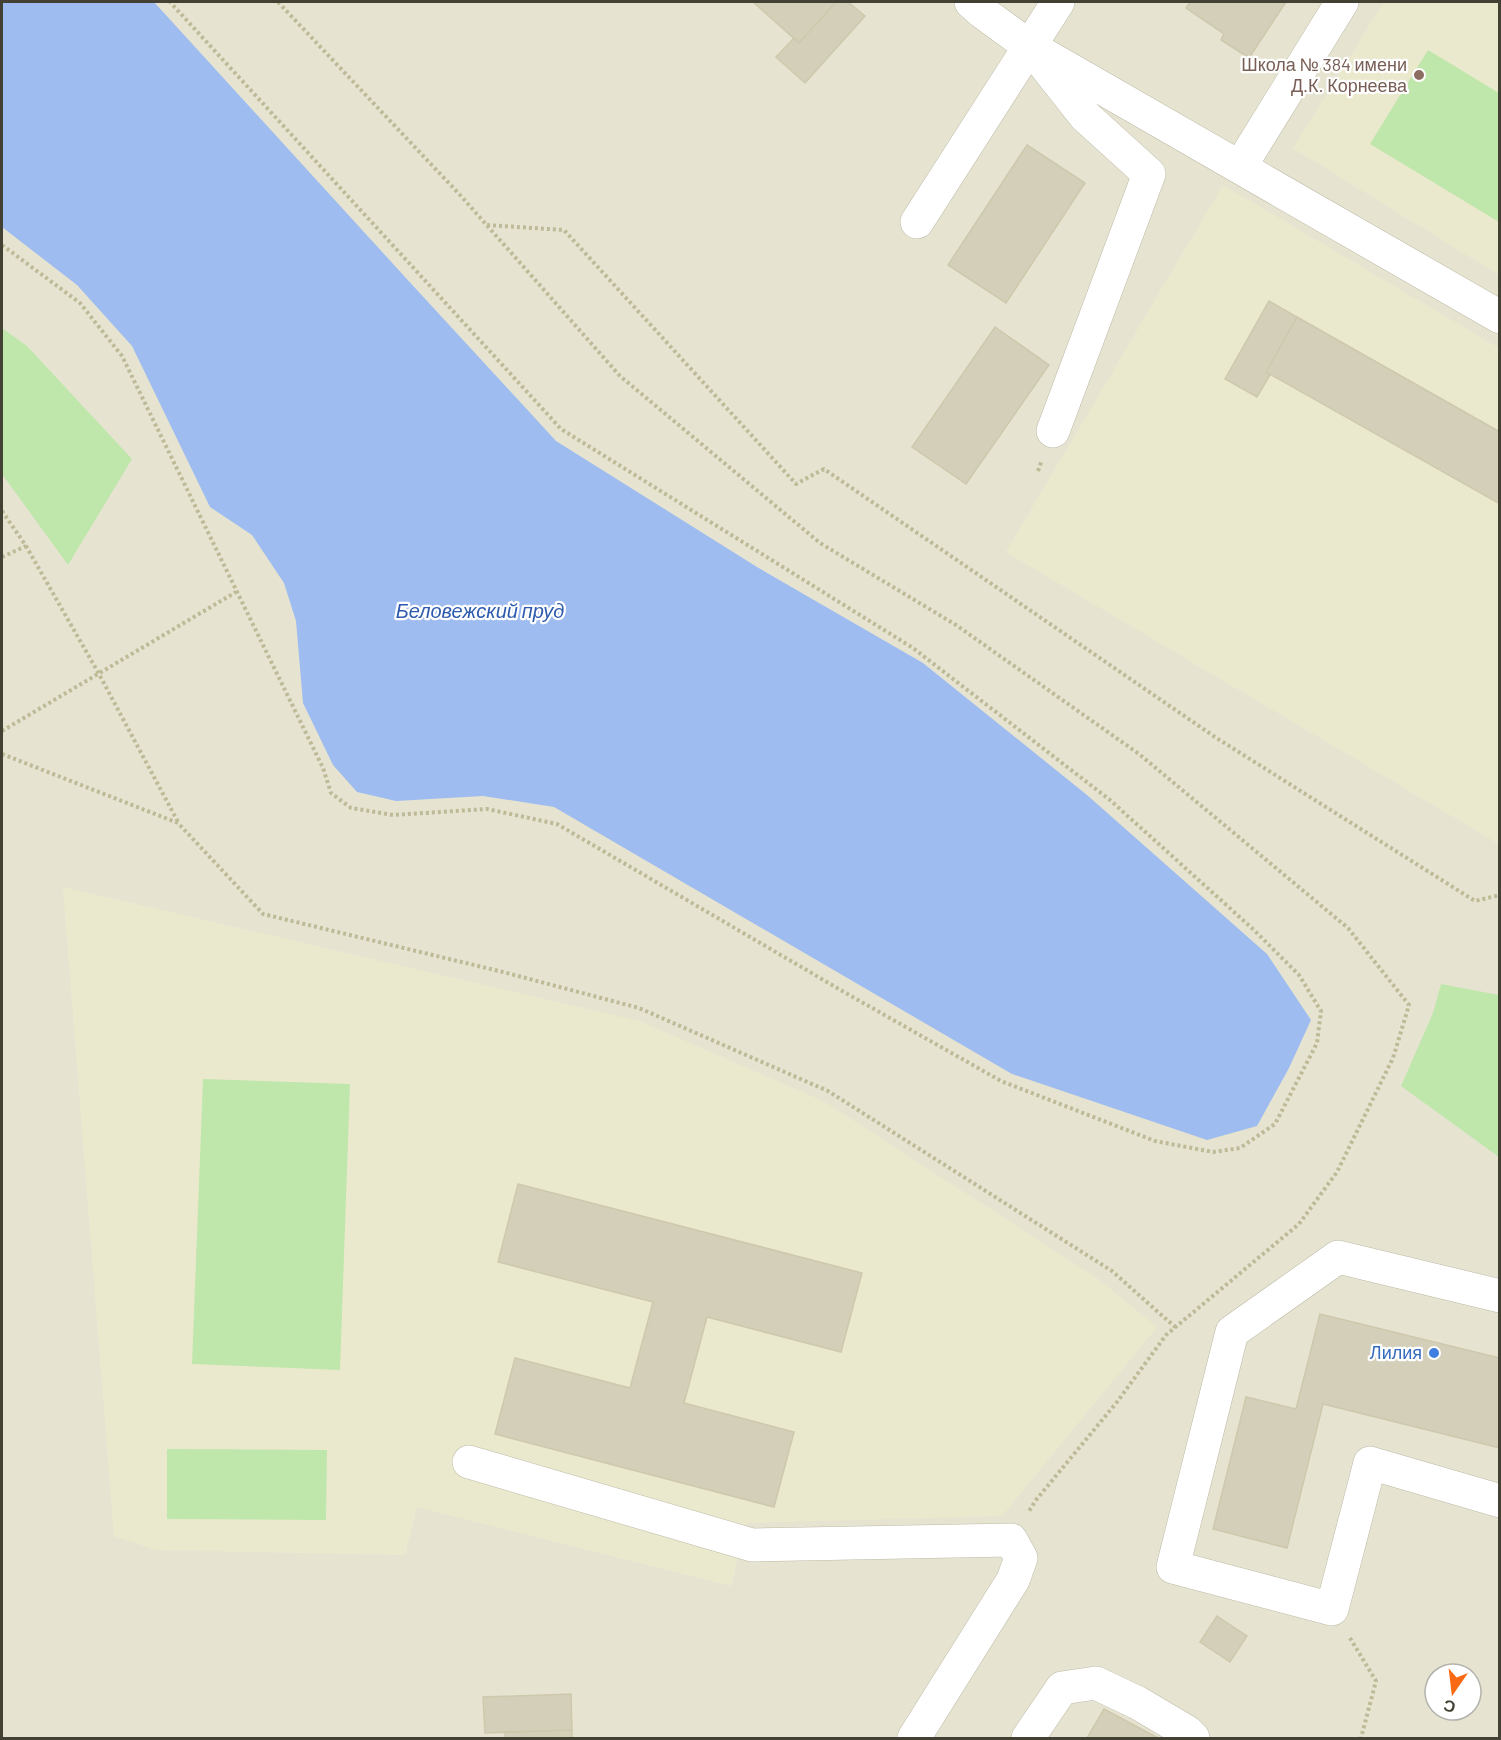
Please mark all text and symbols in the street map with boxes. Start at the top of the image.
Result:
place label: Школа № 384 имени Д.К. Корнеева [1241,53,1408,96]
marker: Школа № 384 имени Д.К. Корнеева [1412,68,1426,82]
water label: Беловежский пруд [396,598,564,622]
place label: Лилия [1370,1341,1422,1363]
marker: Лилия [1427,1346,1441,1360]
north arrow [1423,1662,1483,1722]
text: С [1441,1696,1457,1718]

